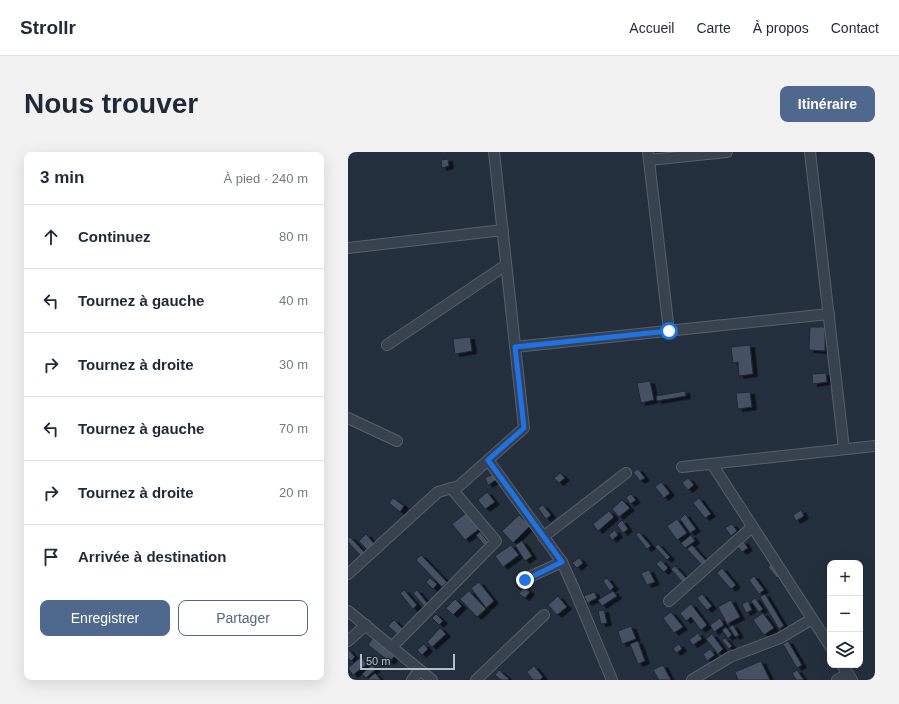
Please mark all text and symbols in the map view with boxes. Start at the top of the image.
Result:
text: Strollr [20,17,76,38]
text: Accueil [629,20,674,36]
text: Carte [696,20,731,36]
text: À propos [753,20,809,36]
text: Contact [831,20,879,36]
button: Itinéraire [780,86,875,122]
text: Nous trouver [24,88,198,119]
text: 3 min [40,168,84,187]
text: À pied · 240 m [223,171,308,186]
icon: ahead [40,226,62,248]
text: Continuez [78,228,151,245]
text: 80 m [279,229,308,244]
icon: left [40,290,62,312]
text: Tournez à gauche [78,292,204,309]
text: 40 m [279,293,308,308]
route start [660,322,678,340]
icon: right [40,354,62,376]
text: Tournez à droite [78,356,194,373]
text: 30 m [279,357,308,372]
icon: left [40,418,62,440]
text: Tournez à gauche [78,420,204,437]
text: 70 m [279,421,308,436]
icon: right [40,482,62,504]
text: Tournez à droite [78,484,194,501]
text: 20 m [279,485,308,500]
icon: arrive [40,546,62,568]
text: Arrivée à destination [78,548,226,565]
map controls [827,560,863,668]
button: + [827,560,863,596]
route end [516,571,534,589]
button: − [827,596,863,632]
button: Enregistrer [40,600,170,636]
button: Partager [178,600,308,636]
button: layers [827,632,863,668]
scale bar [360,652,455,671]
text: 50 m [366,655,390,667]

